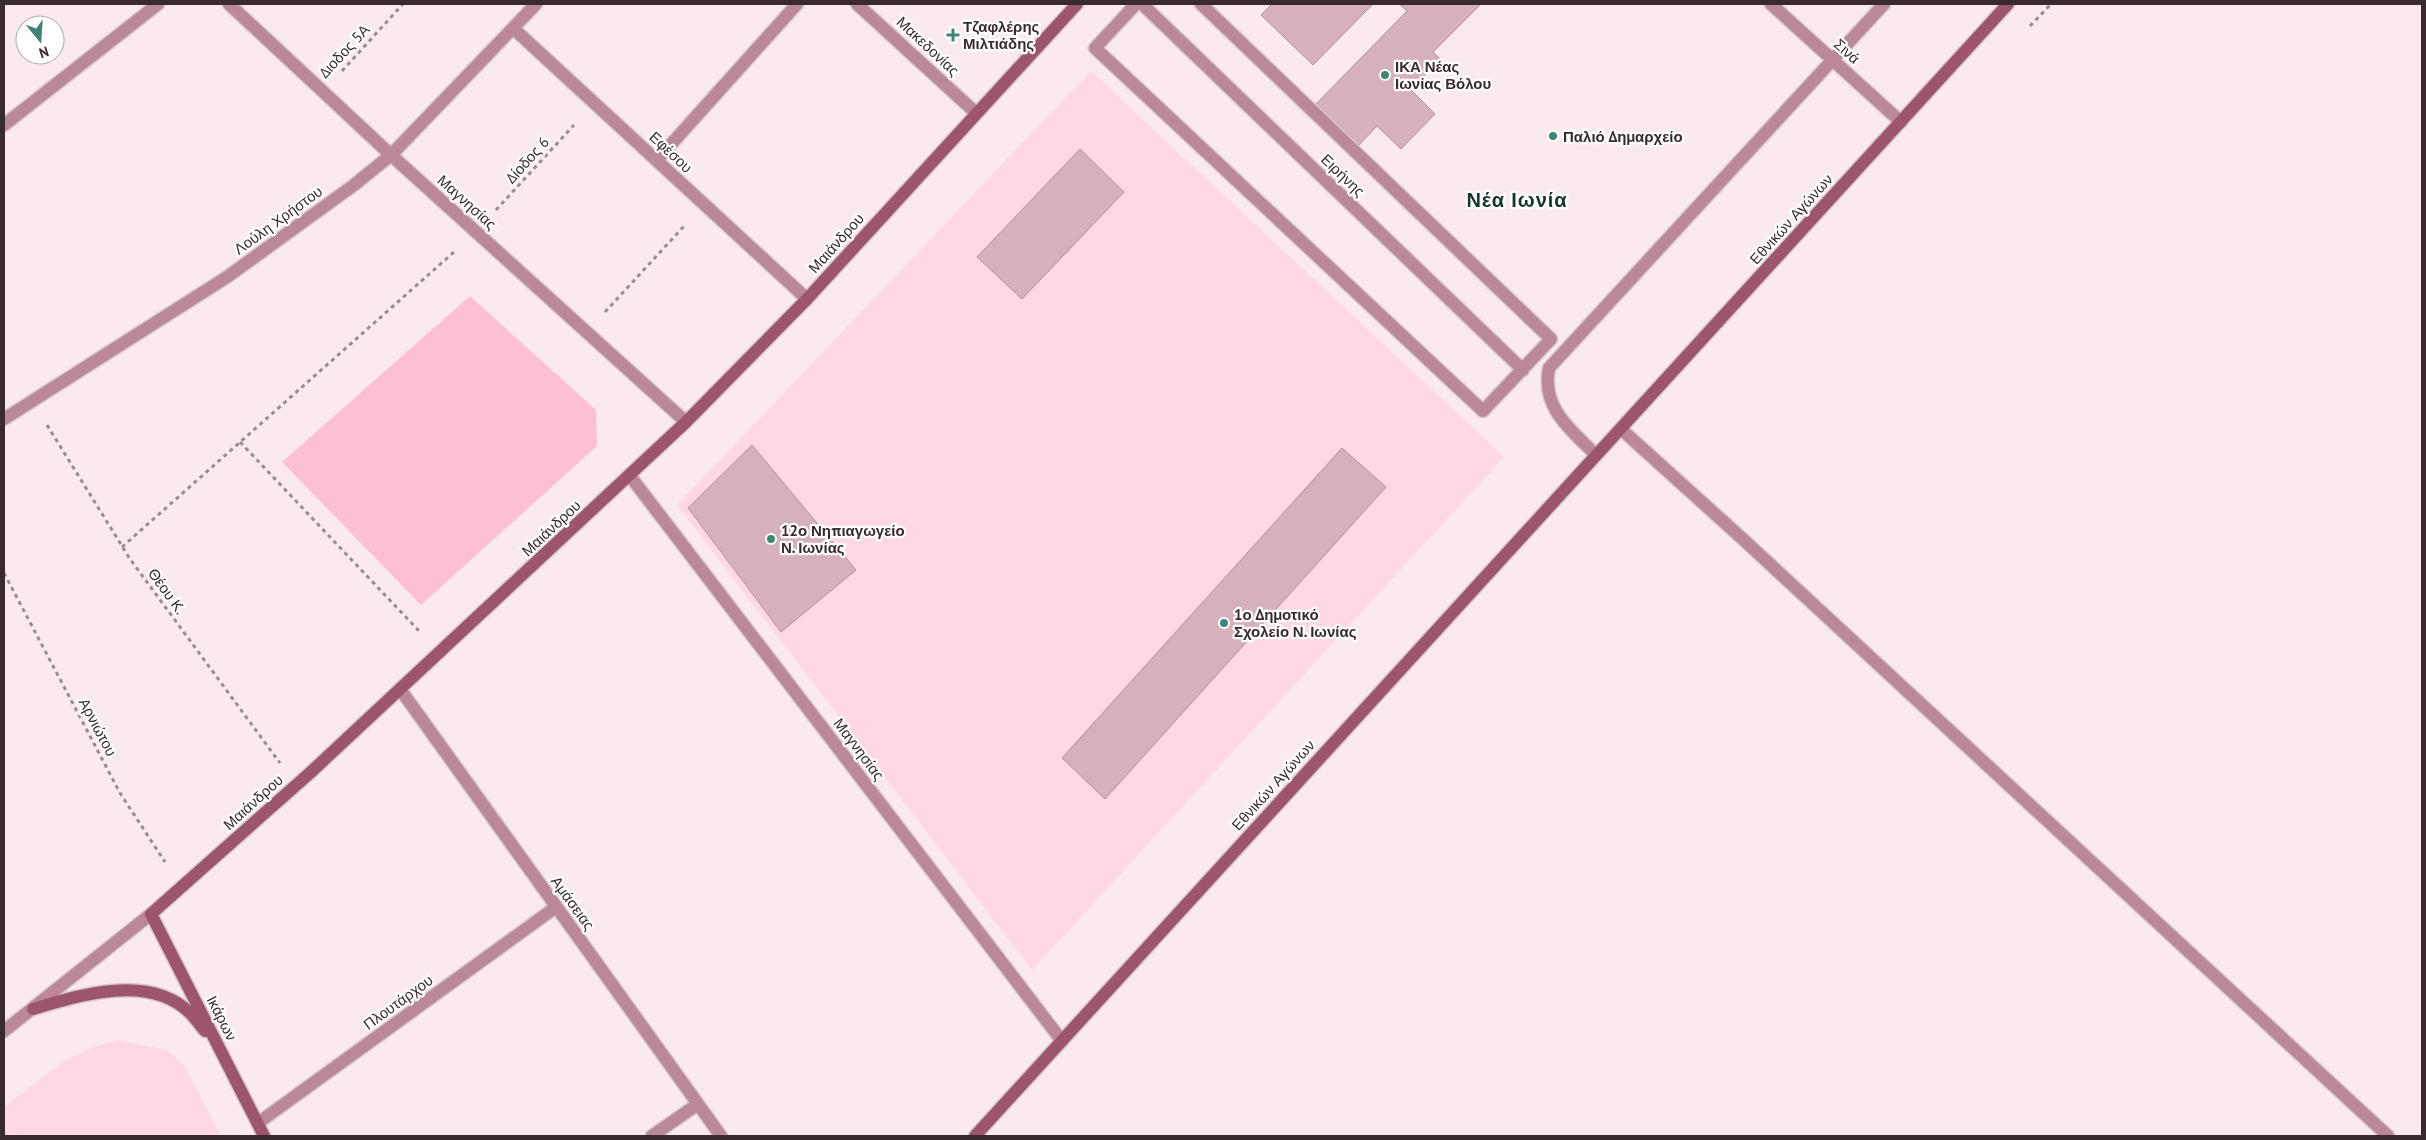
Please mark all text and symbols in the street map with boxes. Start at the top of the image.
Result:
street label: Μακεδονίας [893,12,963,80]
north arrow [15,15,65,65]
place label: Τζαφλέρης Μιλτιάδης [963,17,1040,53]
street label: Διοδος 5Α [314,20,374,82]
marker: Τζαφλέρης Μιλτιάδης [947,29,959,41]
street label: Σινά [1830,34,1864,68]
text: N [37,42,51,62]
place label: ΙΚΑ Νέας Ιωνίας Βόλου [1395,57,1491,93]
marker: ΙΚΑ Νέας Ιωνίας Βόλου [1379,69,1391,81]
street label: Εφέσου [645,127,697,177]
place label: Παλιό Δημαρχείο [1563,127,1683,146]
marker: Παλιό Δημαρχείο [1547,130,1559,142]
street label: Δίοδος 6 [501,133,553,187]
street label: Ειρήνης [1317,150,1369,200]
street label: Εθνικών Αγώνων [1745,170,1837,268]
street label: Μαγνησίας [434,171,500,233]
street label: Λούλη Χρήστου [230,182,326,258]
district label: Νέα Ιωνία [1466,187,1568,213]
street label: Μαιάνδρου [804,209,868,277]
street label: Μαιάνδρου [517,496,585,560]
place label: 12ο Νηπιαγωγείο Ν. Ιωνίας [781,521,905,557]
marker: 12ο Νηπιαγωγείο Ν. Ιωνίας [765,533,777,545]
street label: Θέου Κ. [144,564,190,618]
place label: 1ο Δημοτικό Σχολείο Ν. Ιωνίας [1234,605,1357,641]
marker: 1ο Δημοτικό Σχολείο Ν. Ιωνίας [1218,617,1230,629]
street label: Αρνιώτου [75,695,121,759]
street label: Μαγνησίας [829,714,889,784]
street label: Εθνικών Αγώνων [1227,736,1319,834]
street label: Μαιάνδρου [219,770,287,834]
street label: Αμάσειας [547,872,599,934]
street label: Πλουτάρχου [359,970,437,1034]
street label: Ικάρων [203,992,241,1044]

